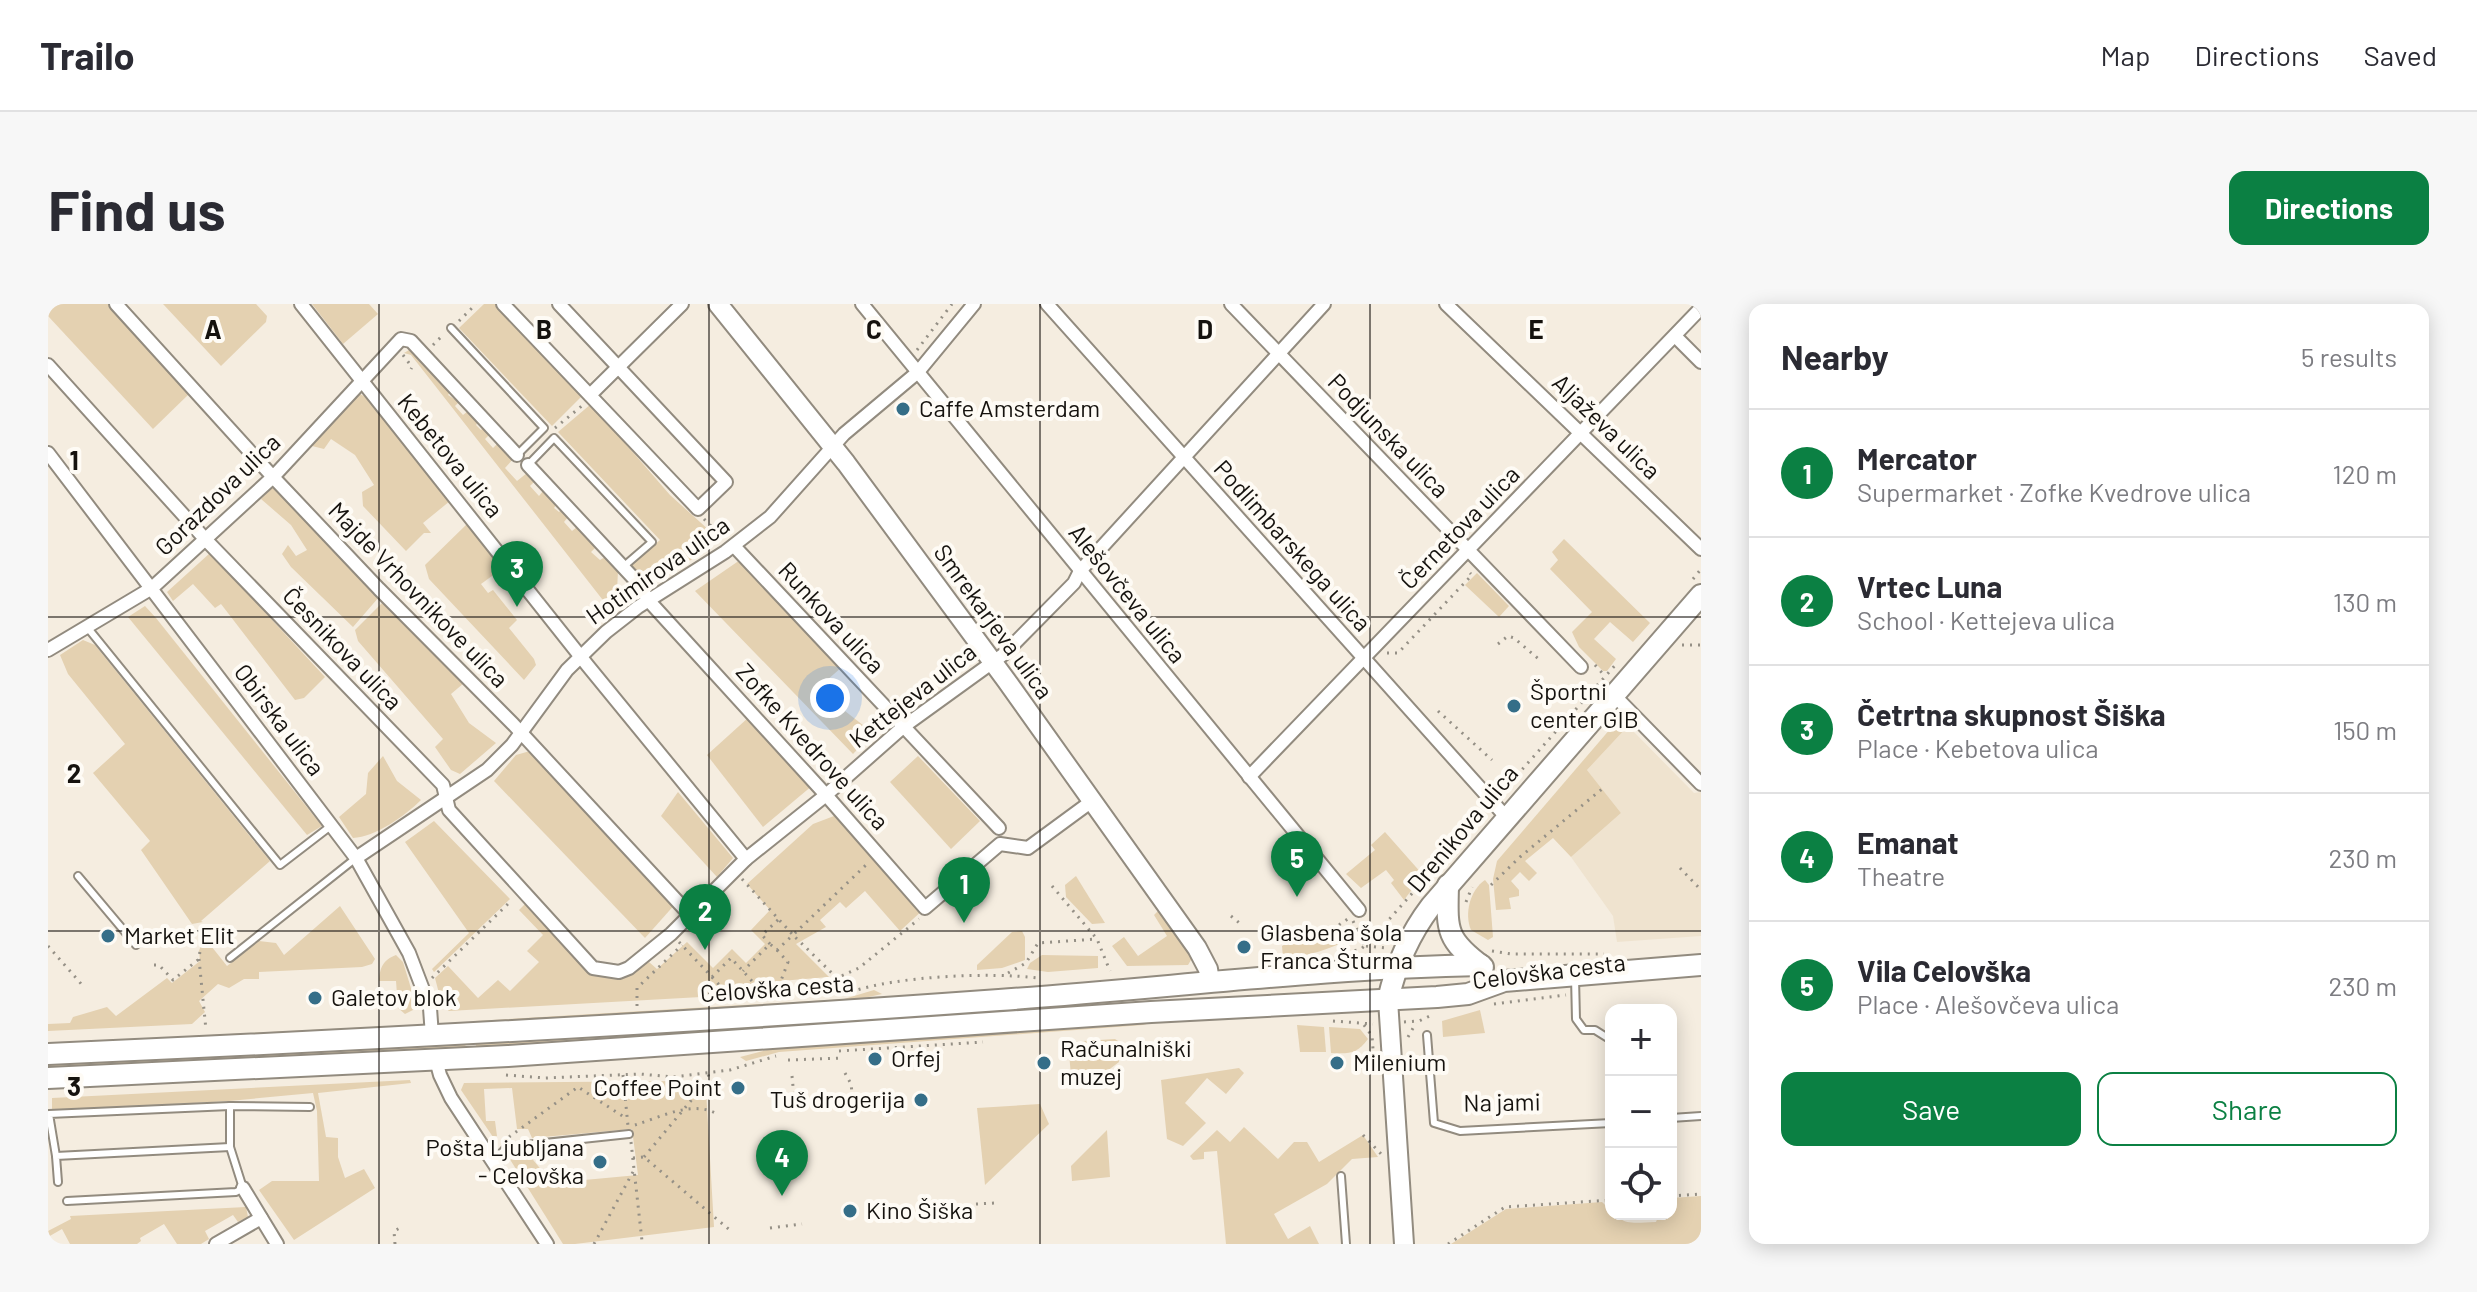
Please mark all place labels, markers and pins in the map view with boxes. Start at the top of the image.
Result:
place label: Caffe Amsterdam [919,393,1100,422]
marker: Caffe Amsterdam [894,400,912,418]
pin: 3 [491,541,543,607]
place label: Športni center GIB [1530,676,1639,733]
marker: Športni center GIB [1505,697,1523,715]
pin: 5 [1271,831,1323,897]
pin: 1 [938,857,990,923]
pin: 2 [679,884,731,950]
place label: Glasbena šola Franca Šturma [1260,917,1413,974]
place label: Market Elit [124,920,235,949]
marker: Market Elit [99,927,117,945]
marker: Glasbena šola Franca Šturma [1235,938,1253,956]
place label: Galetov blok [331,982,457,1011]
marker: Galetov blok [306,989,324,1007]
place label: Računalniški muzej [1060,1033,1192,1090]
place label: Orfej [891,1043,941,1072]
place label: Milenium [1353,1047,1446,1076]
marker: Orfej [866,1050,884,1068]
marker: Računalniški muzej [1035,1054,1053,1072]
marker: Milenium [1328,1054,1346,1072]
place label: Coffee Point [594,1072,722,1101]
marker: Coffee Point [729,1079,747,1097]
place label: Tuš drogerija [770,1084,905,1113]
marker: Tuš drogerija [912,1091,930,1109]
pin: 4 [756,1130,808,1196]
place label: Pošta Ljubljana - Celovška [425,1132,584,1189]
marker: Pošta Ljubljana - Celovška [591,1153,609,1171]
place label: Kino Šiška [866,1195,973,1224]
marker: Kino Šiška [841,1202,859,1220]

